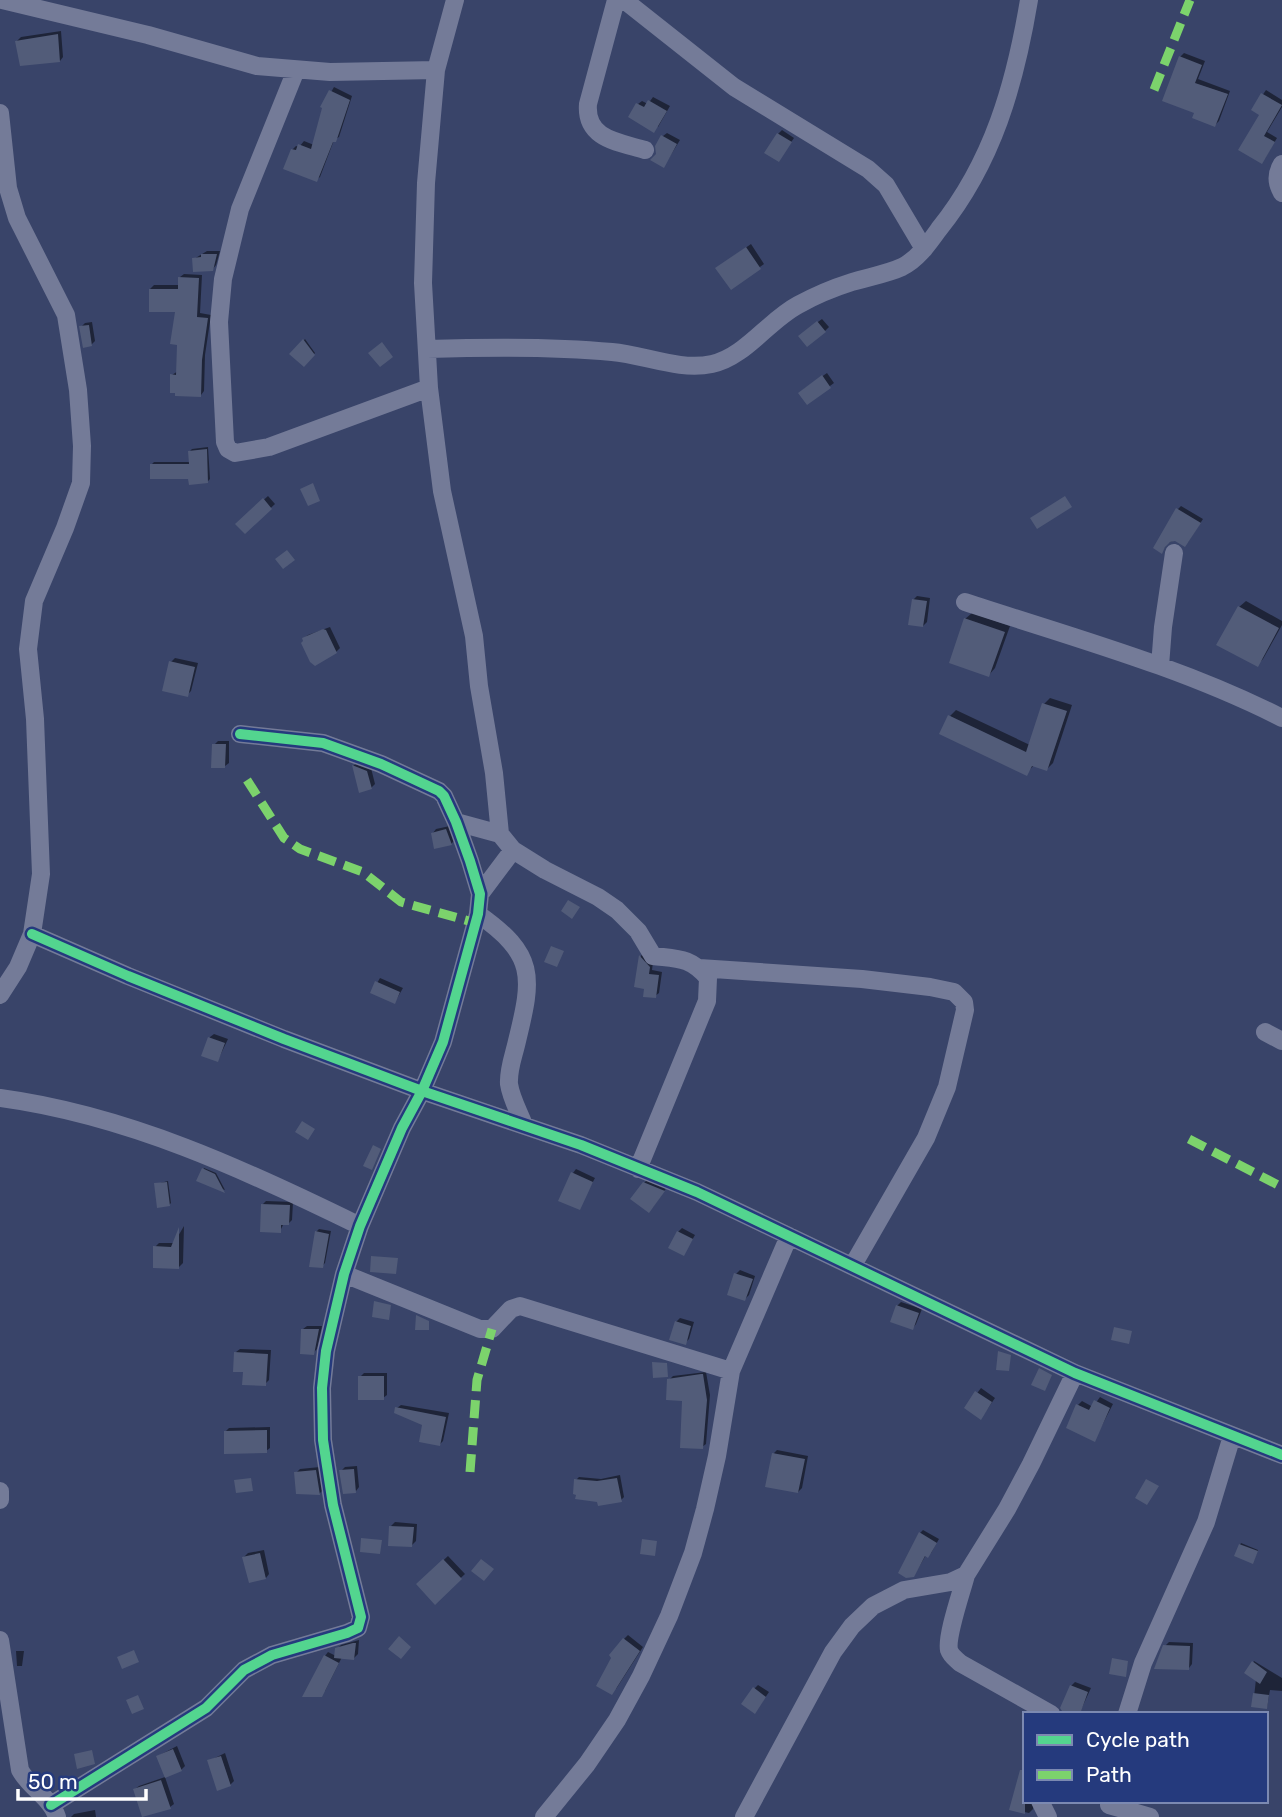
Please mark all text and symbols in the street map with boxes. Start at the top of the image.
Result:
legend [1023,1712,1268,1803]
text: Cycle path [1086,1727,1190,1752]
scale bar [18,1758,145,1802]
text: Path [1086,1762,1132,1787]
text: 50 m [28,1769,78,1794]

